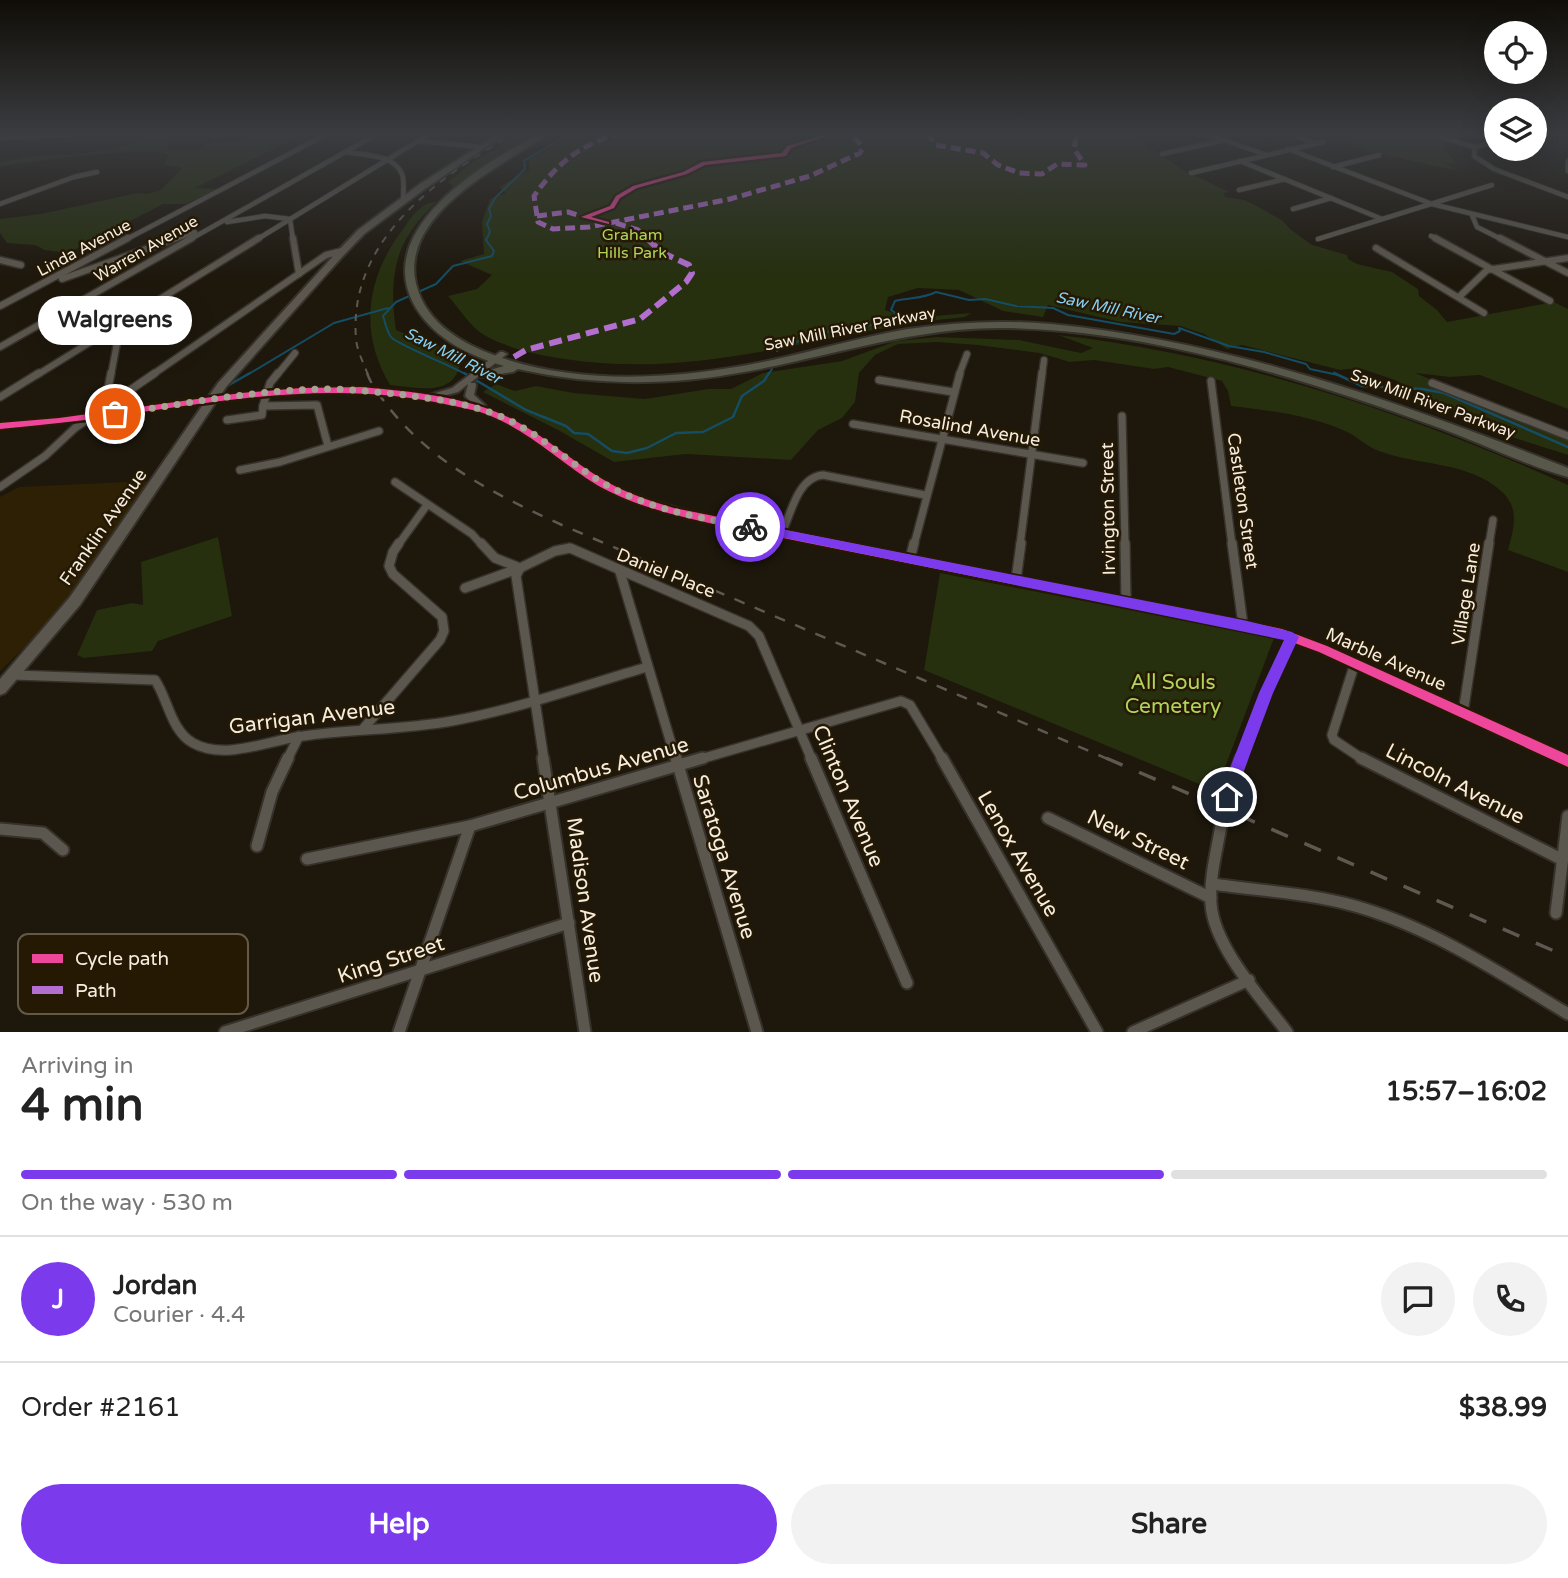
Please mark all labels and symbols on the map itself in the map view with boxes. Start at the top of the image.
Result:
street label: Warren Avenue [90,211,202,287]
street label: Linda Avenue [34,215,134,281]
park label: Graham Hills Park [597,225,667,263]
water label: Saw Mill River [1054,287,1164,329]
callout: Walgreens [38,295,192,344]
street label: Saw Mill River Parkway [763,302,938,355]
water label: Saw Mill River [401,323,506,390]
street label: Saw Mill River Parkway [1348,365,1519,443]
pin [85,384,145,444]
street label: Rosalind Avenue [898,405,1042,451]
street label: Castleton Street [1223,431,1263,571]
street label: Irvington Street [1096,442,1120,576]
street label: Franklin Avenue [55,464,151,590]
courier [715,492,785,562]
street label: Village Lane [1447,541,1485,647]
street label: Daniel Place [613,543,719,603]
street label: Marble Avenue [1322,623,1450,695]
park label: All Souls Cemetery [1125,670,1221,719]
street label: Garrigan Avenue [227,694,397,740]
street label: Clinton Avenue [807,721,889,871]
street label: Columbus Avenue [511,732,692,806]
street label: Lincoln Avenue [1381,738,1529,830]
pin [1197,767,1257,827]
street label: Saratoga Avenue [687,772,761,942]
street label: Lenox Avenue [972,787,1064,922]
street label: New Street [1083,805,1193,875]
street label: Madison Avenue [561,816,609,984]
street label: King Street [334,931,448,989]
legend [18,934,248,1014]
text: Cycle path [75,948,169,970]
text: Path [75,980,117,1002]

